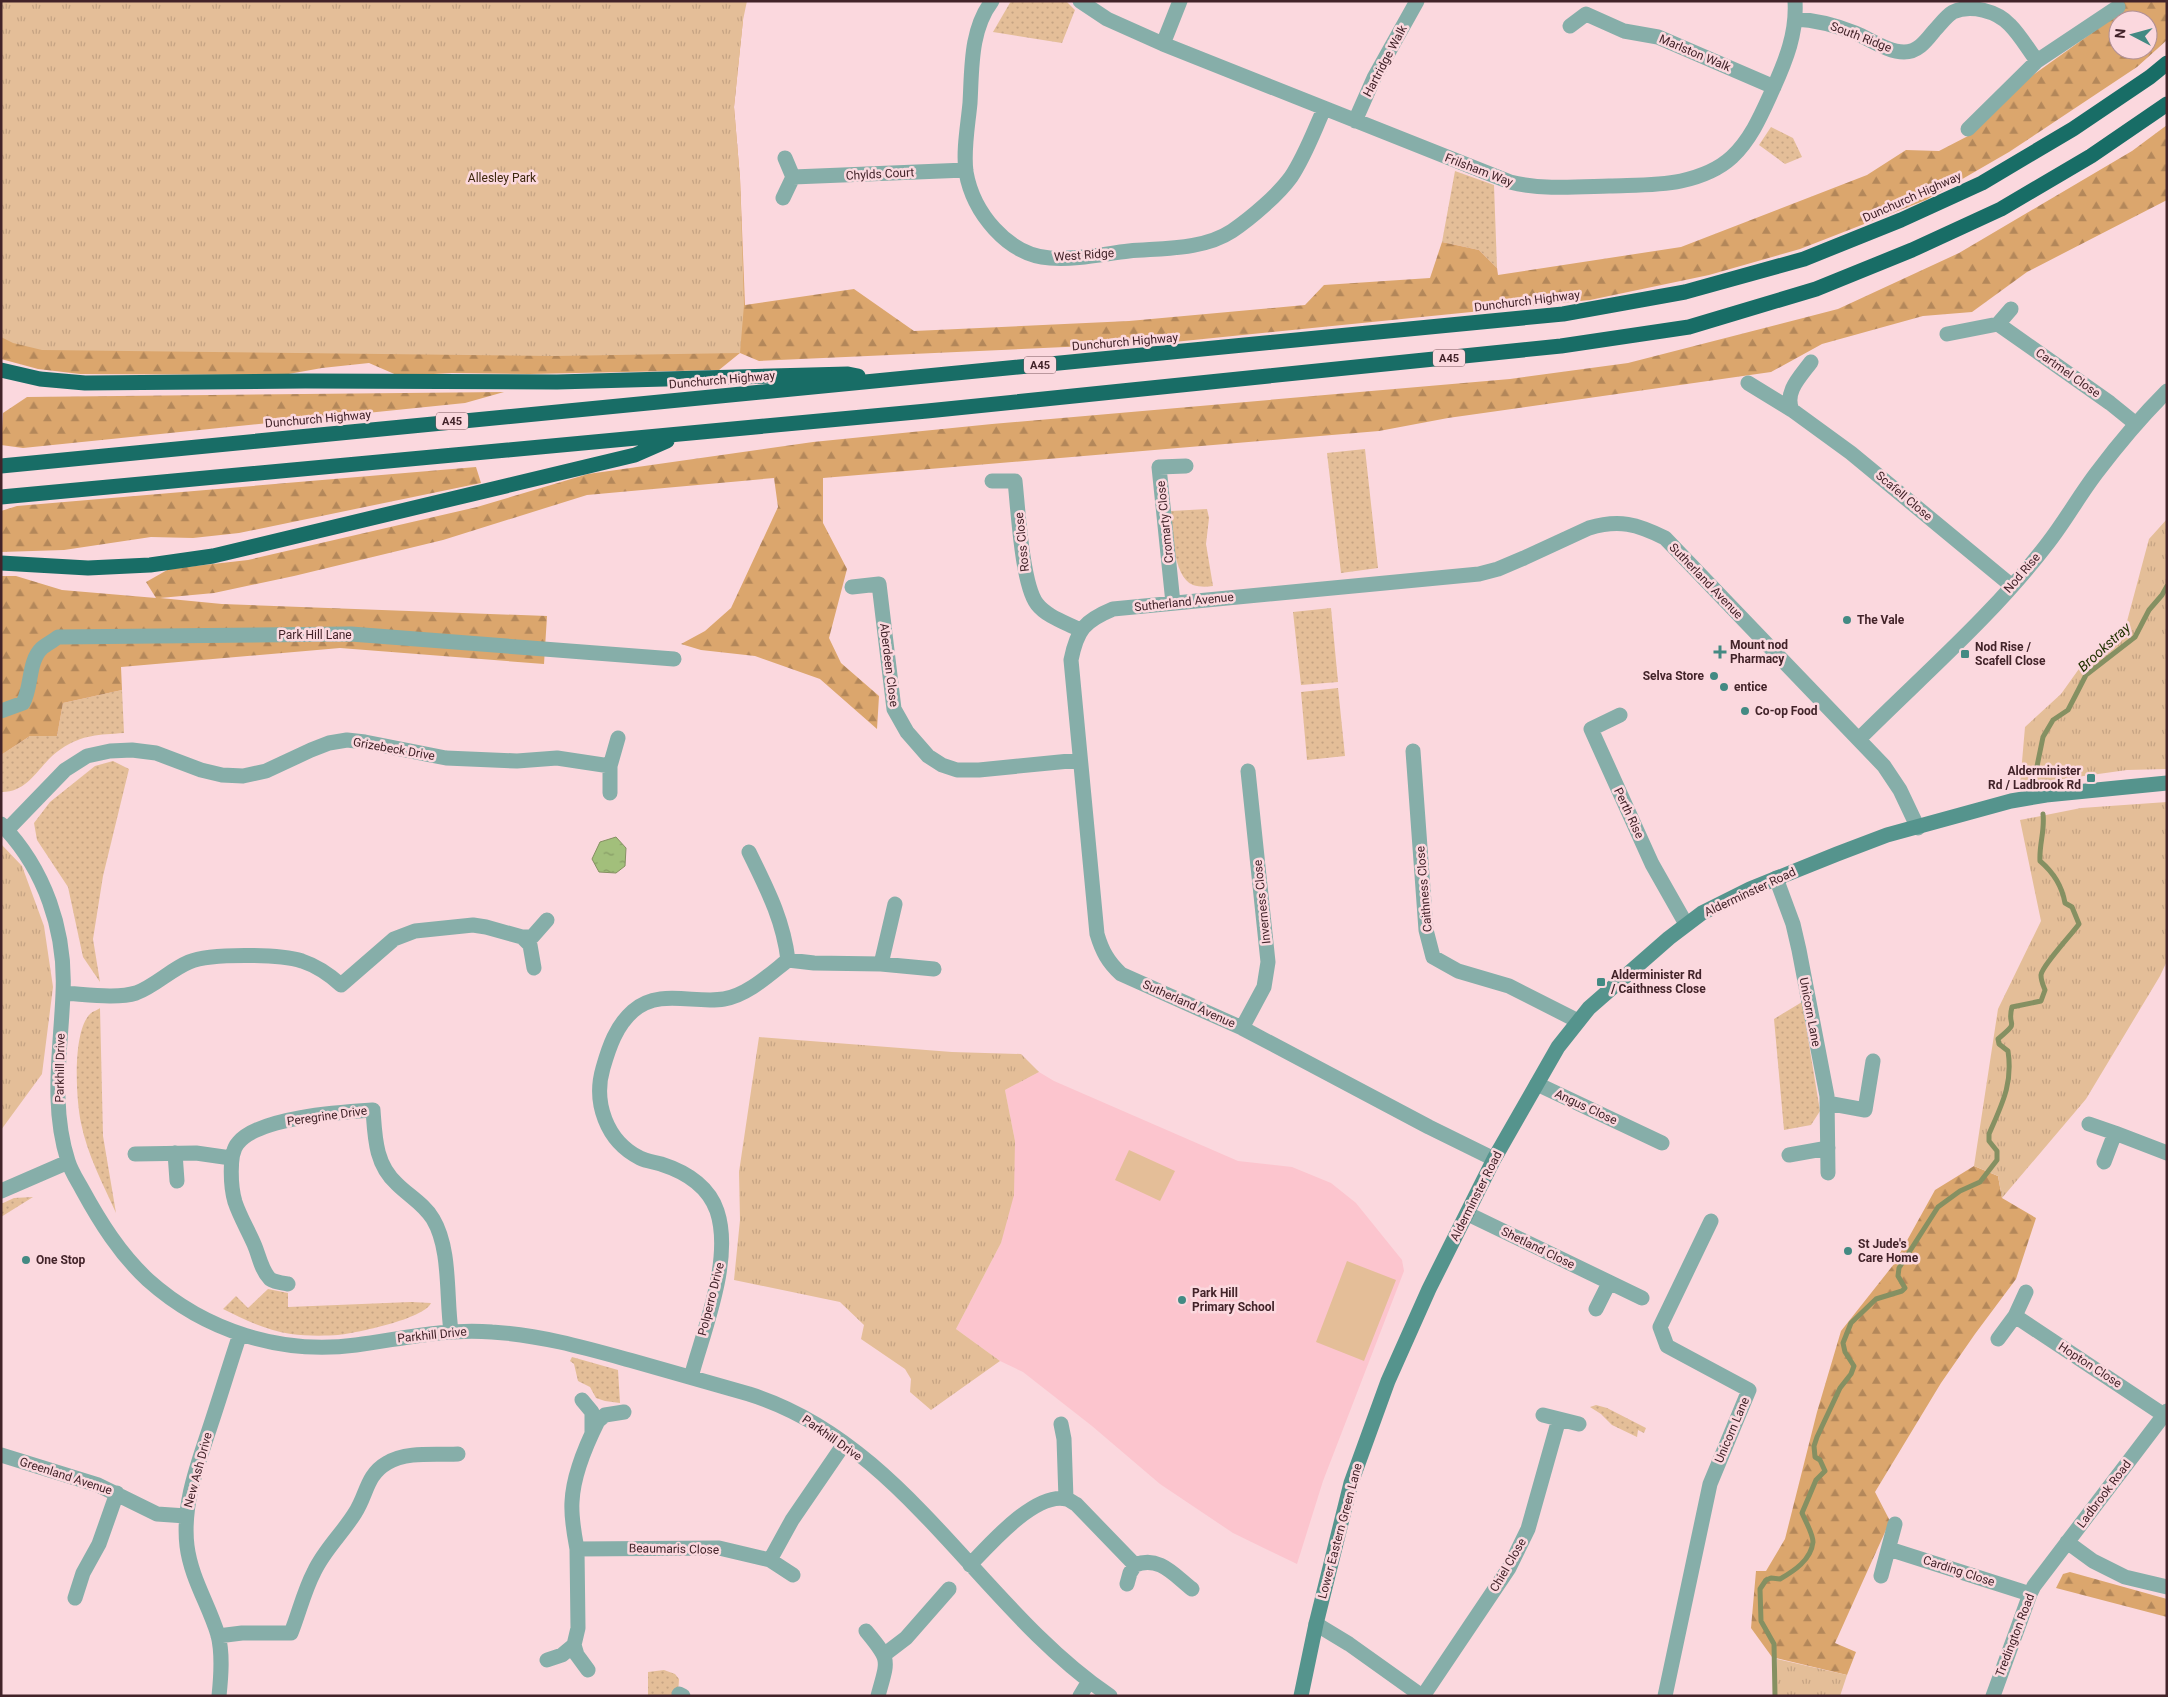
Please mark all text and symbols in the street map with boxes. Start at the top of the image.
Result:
north arrow [2108,10,2158,60]
street label: South Ridge [1828,19,1894,55]
street label: Hartridge Walk [1360,22,1410,99]
text: N [2112,28,2129,39]
street label: Marlston Walk [1657,32,1734,75]
street label: Frilsham Way [1443,151,1515,190]
street label: Chylds Court [845,165,915,183]
street label: Dunchurch Highway [1861,169,1964,225]
park label: Allesley Park [468,171,537,185]
street label: West Ridge [1054,246,1114,264]
street label: Dunchurch Highway [1473,288,1581,314]
street label: Dunchurch Highway [1071,330,1179,354]
street label: Cartmel Close [2033,346,2103,400]
road number: A45 [1433,349,1465,366]
road number: A45 [1024,356,1056,374]
street label: Dunchurch Highway [668,368,776,392]
street label: Dunchurch Highway [264,407,372,431]
road number: A45 [436,412,468,430]
street label: Scafell Close [1873,468,1935,524]
street label: Cromarty Close [1154,480,1176,564]
street label: Ross Close [1012,512,1032,572]
street label: Sutherland Avenue [1666,540,1746,622]
street label: Nod Rise [2001,550,2043,596]
street label: Sutherland Avenue [1134,590,1234,614]
place label: The Vale [1857,613,1905,627]
marker: The Vale [1841,614,1853,626]
water label: Brookstray [2075,619,2134,675]
street label: Aberdeen Close [877,622,901,708]
street label: Park Hill Lane [278,628,352,642]
place label: Mount nod Pharmacy [1730,638,1788,666]
place label: Nod Rise / Scafell Close [1975,640,2046,668]
marker: Mount nod Pharmacy [1714,646,1726,658]
marker: Nod Rise / Scafell Close [1959,648,1971,660]
place label: Selva Store [1643,669,1705,683]
marker: Selva Store [1708,670,1720,682]
place label: entice [1734,680,1768,694]
marker: entice [1718,681,1730,693]
place label: Co-op Food [1755,704,1818,718]
marker: Co-op Food [1739,705,1751,717]
street label: Grizebeck Drive [352,735,436,763]
place label: Alderminister Rd / Ladbrook Rd [1988,764,2082,792]
marker: Alderminister Rd / Ladbrook Rd [2085,772,2097,784]
street label: Perth Rise [1611,785,1647,841]
street label: Caithness Close [1413,845,1435,933]
street label: Inverness Close [1251,859,1273,945]
street label: Alderminster Road [1702,865,1798,919]
place label: Alderminister Rd / Caithness Close [1610,968,1706,996]
marker: Alderminister Rd / Caithness Close [1595,976,1607,988]
street label: Unicorn Lane [1796,976,1824,1048]
street label: Sutherland Avenue [1141,977,1237,1031]
street label: Parkhill Drive [52,1033,68,1103]
street label: Angus Close [1553,1086,1619,1128]
street label: Peregrine Drive [286,1103,368,1129]
street label: Alderminster Road [1447,1149,1505,1243]
street label: Shetland Close [1499,1224,1577,1272]
place label: St Jude's Care Home [1858,1237,1919,1265]
marker: St Jude's Care Home [1842,1245,1854,1257]
place label: One Stop [36,1253,86,1267]
marker: One Stop [20,1254,32,1266]
street label: Polperro Drive [695,1261,727,1337]
place label: Park Hill Primary School [1192,1286,1275,1314]
marker: Park Hill Primary School [1176,1294,1188,1306]
street label: Parkhill Drive [397,1324,467,1346]
street label: Hopton Close [2056,1339,2124,1391]
street label: Unicorn Lane [1712,1395,1752,1465]
street label: Parkhill Drive [800,1412,864,1464]
street label: New Ash Drive [181,1431,215,1509]
street label: Greenland Avenue [18,1454,114,1498]
street label: Ladbrook Road [2074,1458,2134,1530]
street label: Lower Eastern Green Lane [1315,1462,1365,1600]
street label: Chiel Close [1487,1536,1529,1594]
street label: Beaumaris Close [629,1541,719,1557]
street label: Carding Close [1921,1553,1997,1589]
street label: Tredington Road [1993,1591,2037,1679]

